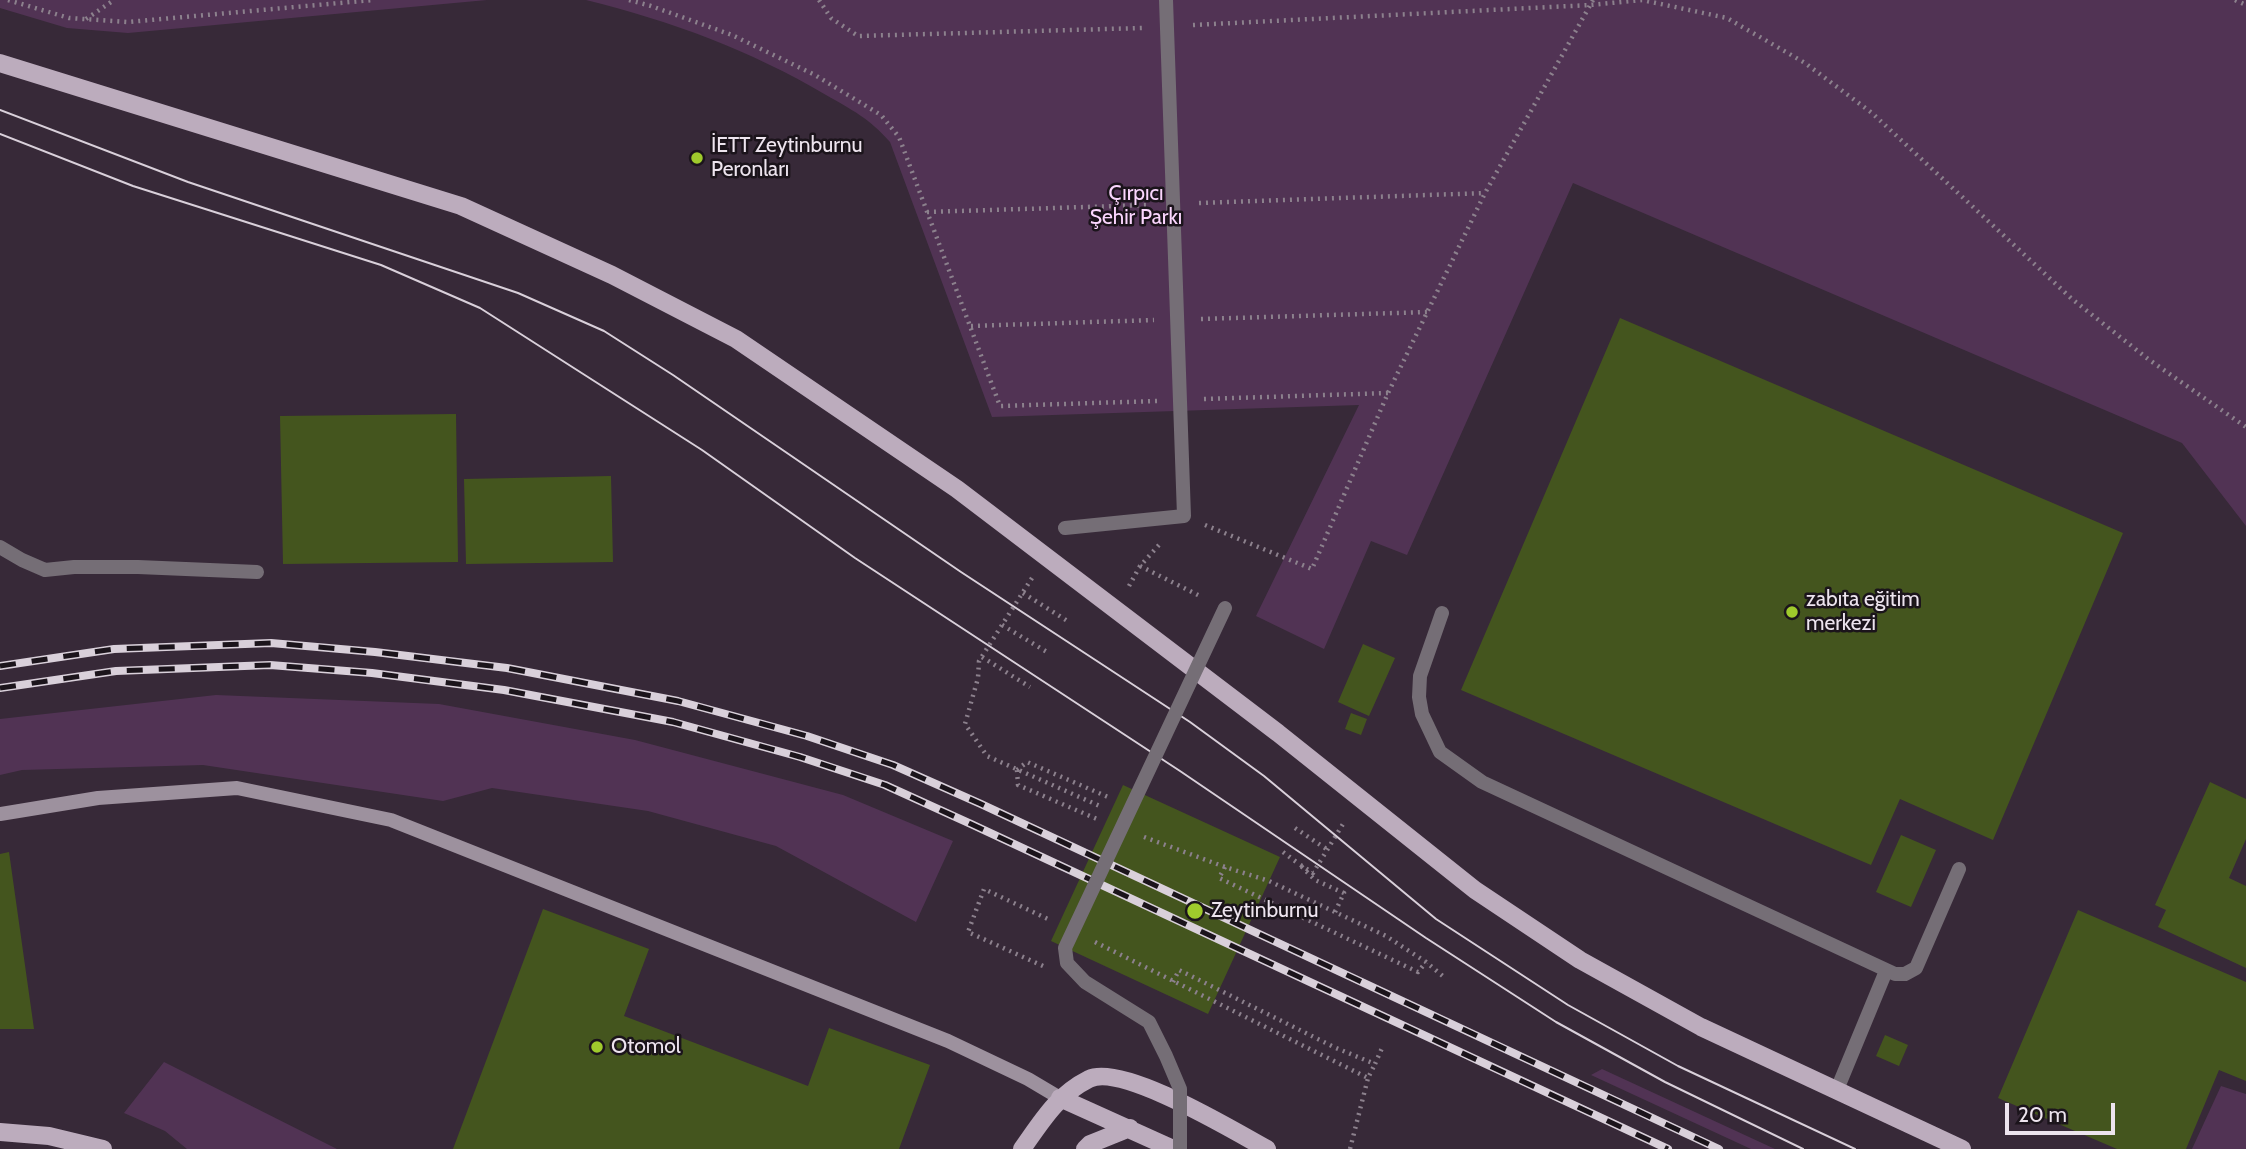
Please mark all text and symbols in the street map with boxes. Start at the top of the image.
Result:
place label: İETT Zeytinburnu Peronları [711,133,863,183]
marker: İETT Zeytinburnu Peronları [689,150,705,166]
park label: Çırpıcı Şehir Parkı [1090,181,1182,231]
place label: zabıta eğitim merkezi [1806,587,1920,637]
marker: zabıta eğitim merkezi [1784,604,1800,620]
place label: Zeytinburnu [1211,898,1318,924]
marker: Zeytinburnu [1185,901,1205,921]
place label: Otomol [611,1034,681,1060]
marker: Otomol [589,1039,605,1055]
scale bar [2008,1090,2118,1134]
text: 20 m [2018,1102,2067,1127]

